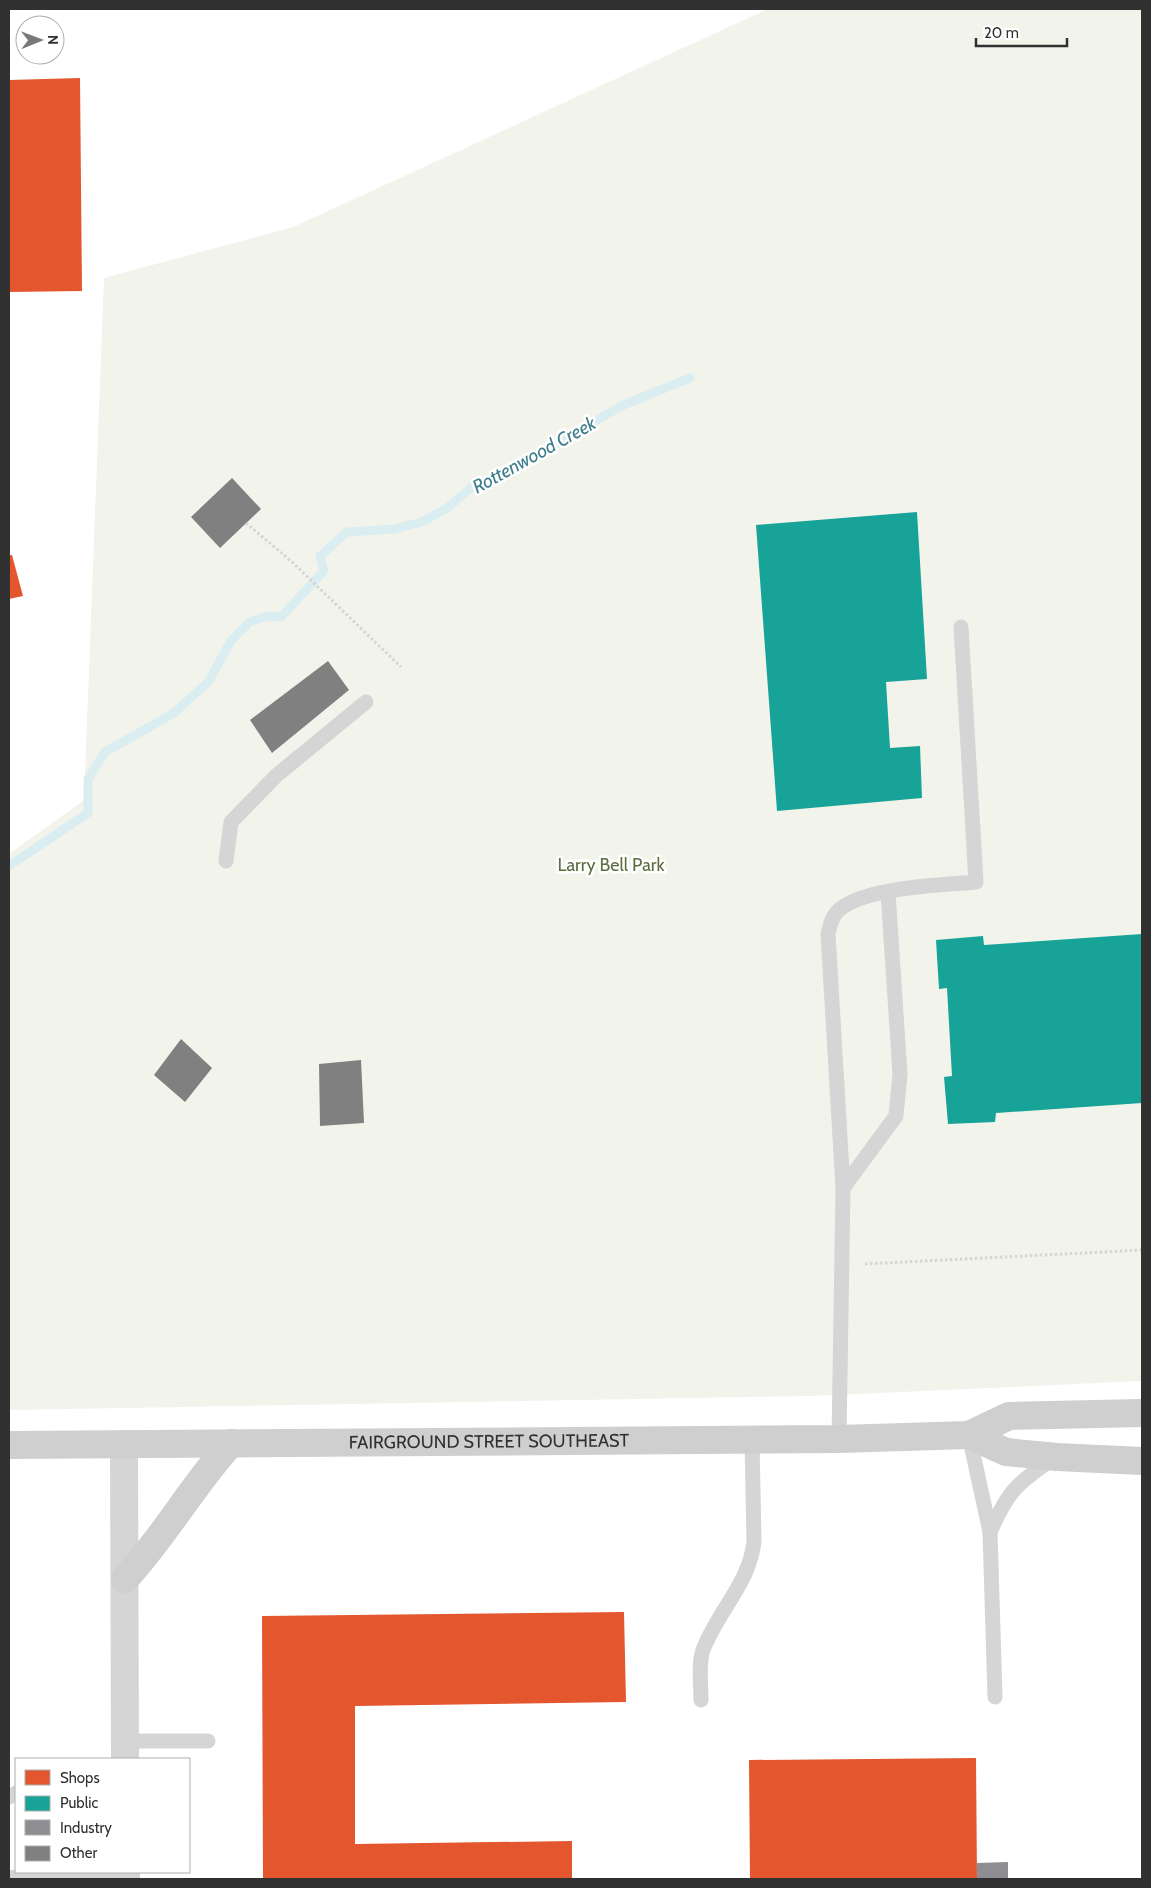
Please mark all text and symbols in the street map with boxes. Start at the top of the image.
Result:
north arrow [15,15,65,65]
scale bar [976,15,1067,47]
text: 20 m [984,24,1019,42]
text: N [44,35,62,45]
water label: Rottenwood Creek [468,411,601,498]
park label: Larry Bell Park [557,854,665,876]
street label: FAIRGROUND STREET SOUTHEAST [349,1430,630,1454]
legend [15,1758,190,1873]
text: Shops [60,1769,100,1787]
text: Public [60,1794,98,1812]
text: Industry [60,1819,112,1837]
text: Other [60,1844,97,1862]

